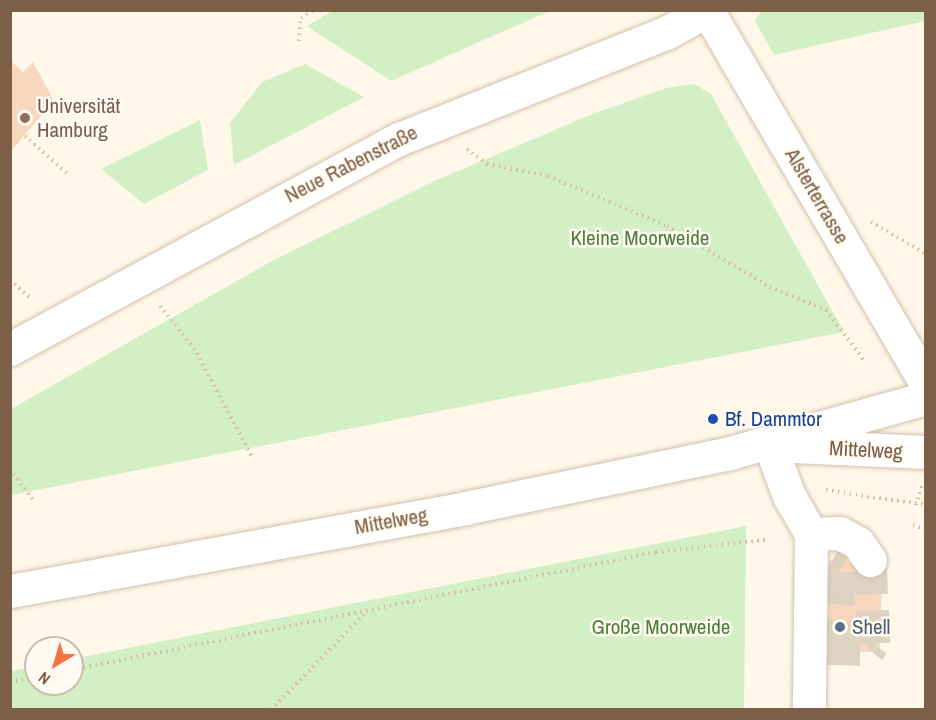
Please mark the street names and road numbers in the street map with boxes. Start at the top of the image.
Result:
street label: Neue Rabenstraße [280,120,422,208]
street label: Alsterterrasse [780,144,854,248]
street label: Mittelweg [829,435,903,465]
street label: Mittelweg [353,502,429,540]

